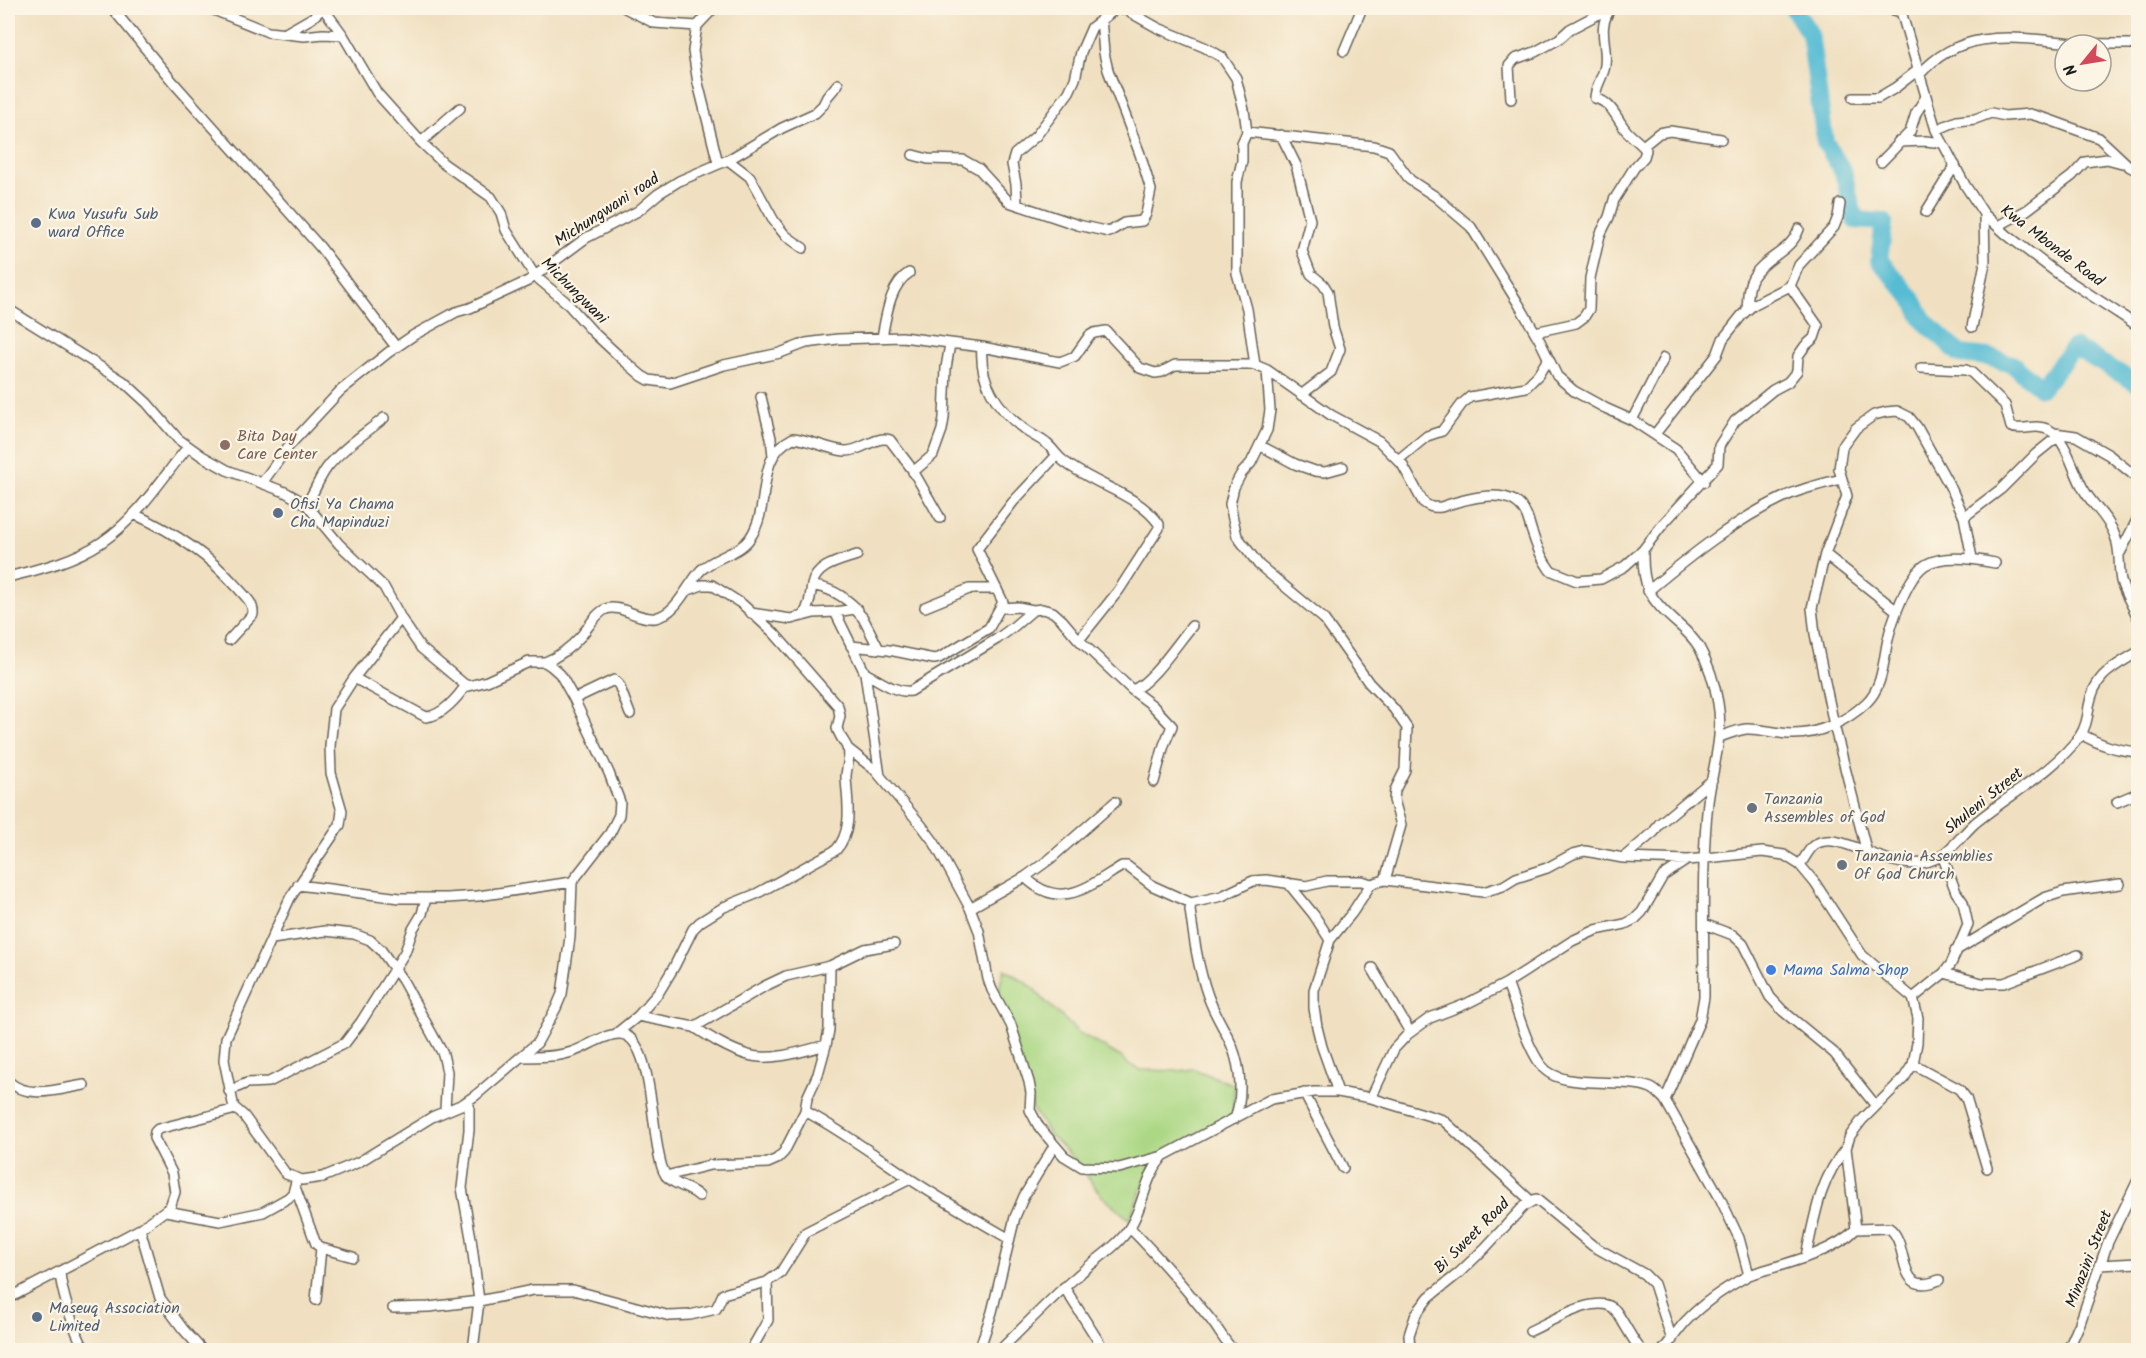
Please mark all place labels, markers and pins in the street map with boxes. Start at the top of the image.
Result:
place label: Kwa Yusufu Sub ward Office [48,202,159,245]
marker: Kwa Yusufu Sub ward Office [29,216,43,230]
place label: Bita Day Care Center [237,424,319,467]
marker: Bita Day Care Center [218,438,232,452]
place label: Ofisi Ya Chama Cha Mapinduzi [290,492,394,535]
marker: Ofisi Ya Chama Cha Mapinduzi [271,506,285,520]
place label: Tanzania Assembles of God [1764,787,1886,830]
marker: Tanzania Assembles of God [1745,801,1759,815]
place label: Tanzania Assemblies Of God Church [1854,844,1993,887]
marker: Tanzania Assemblies Of God Church [1835,858,1849,872]
place label: Mama Salma Shop [1783,958,1909,983]
marker: Mama Salma Shop [1764,963,1778,977]
place label: Maseuq Association Limited [49,1296,180,1339]
marker: Maseuq Association Limited [30,1310,44,1324]

